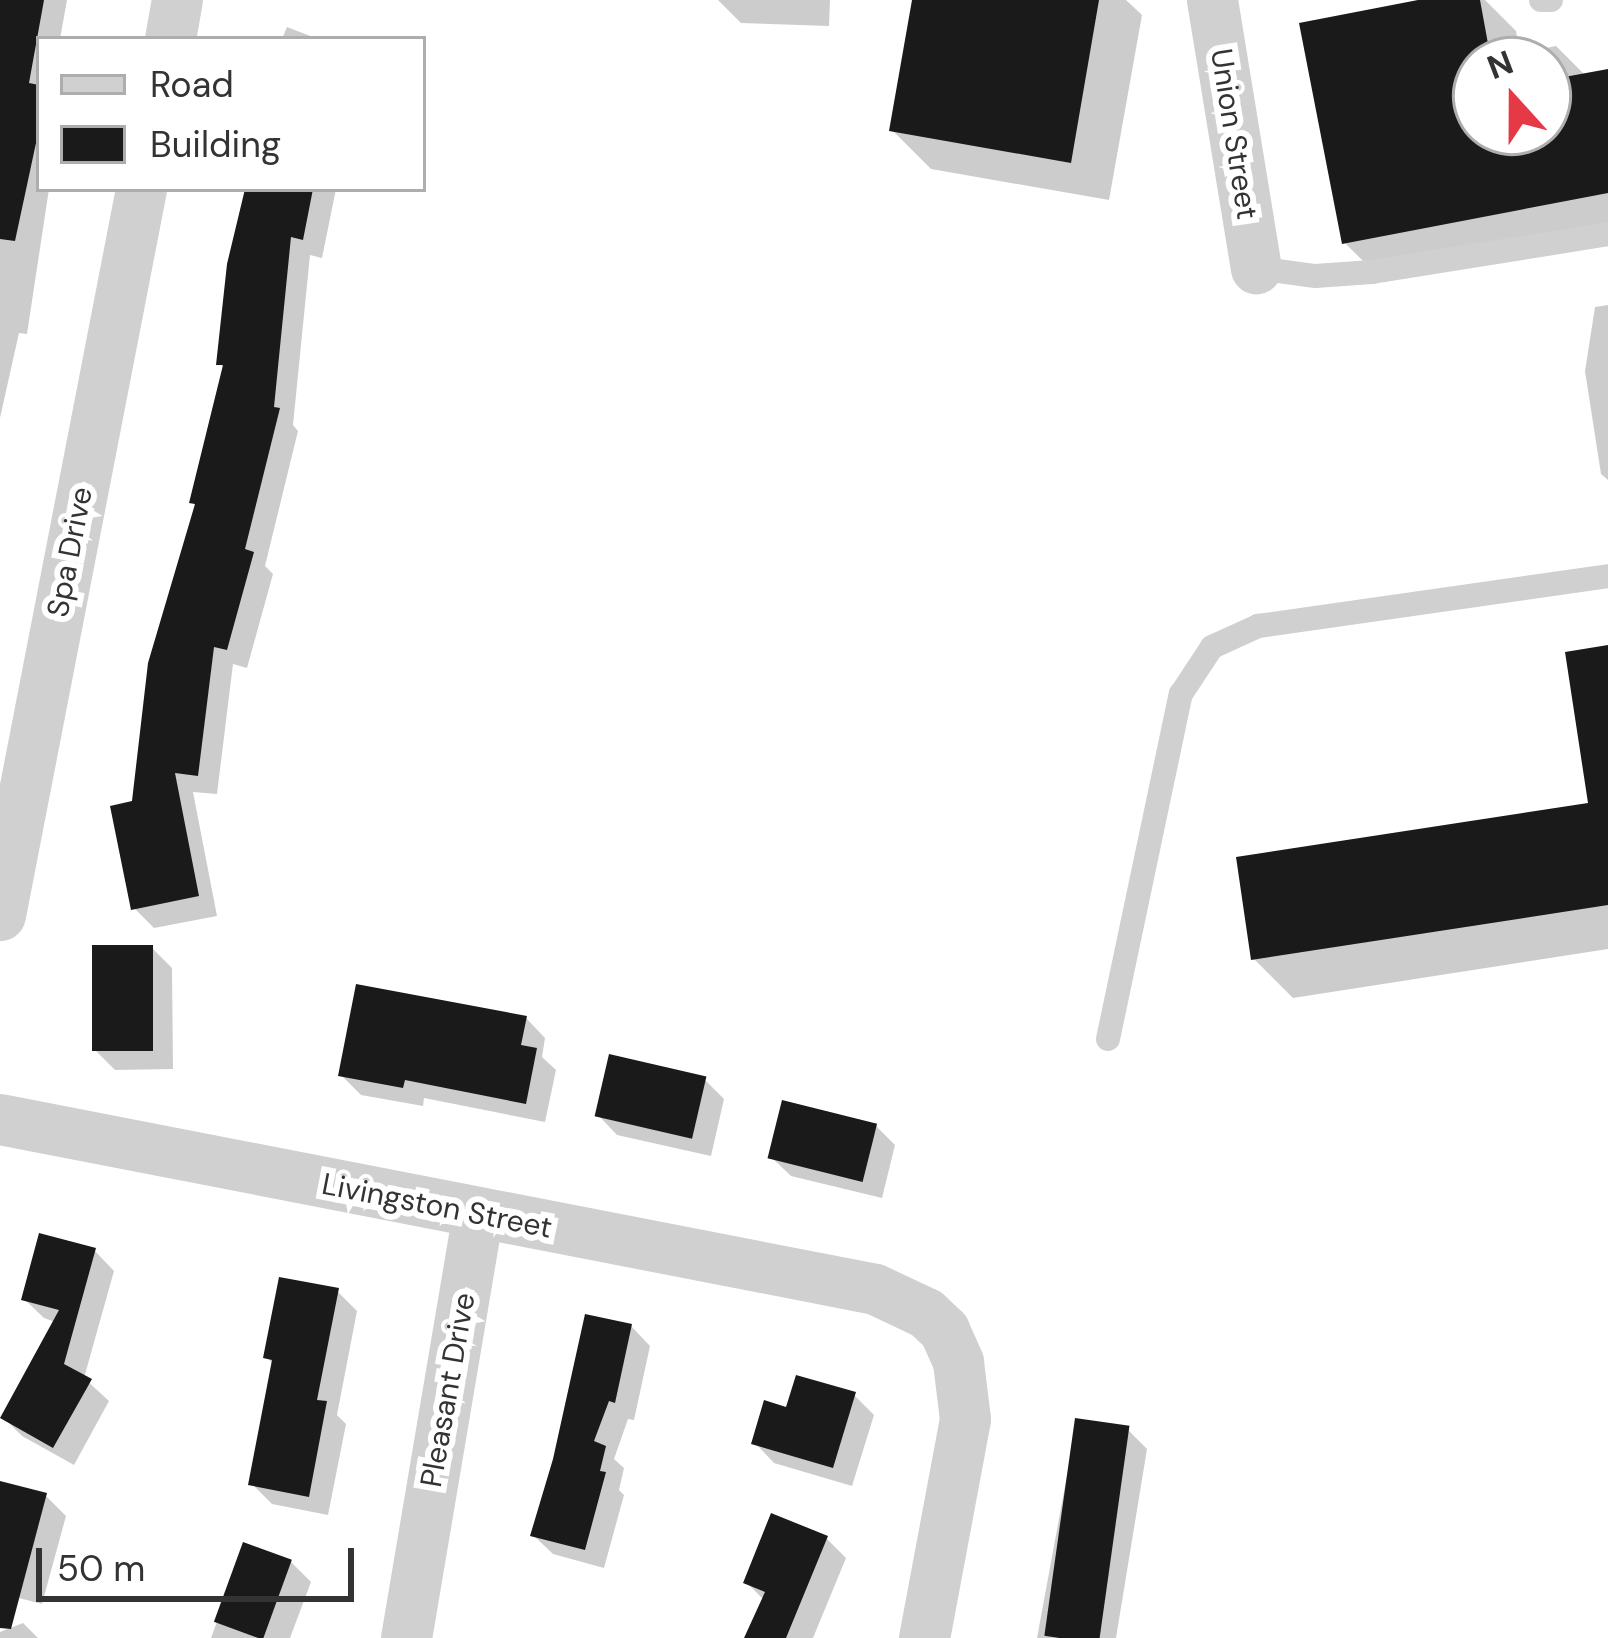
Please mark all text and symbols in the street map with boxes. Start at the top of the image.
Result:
legend [36,36,426,192]
north arrow [1452,36,1572,156]
text: N [1481,40,1519,89]
street label: Union Street [1203,46,1265,222]
text: Road [150,61,234,108]
text: Building [150,121,281,168]
street label: Spa Drive [40,484,100,620]
street label: Livingston Street [319,1166,555,1246]
street label: Pleasant Drive [413,1290,483,1490]
scale bar [42,1524,360,1598]
text: 50 m [57,1545,145,1592]

